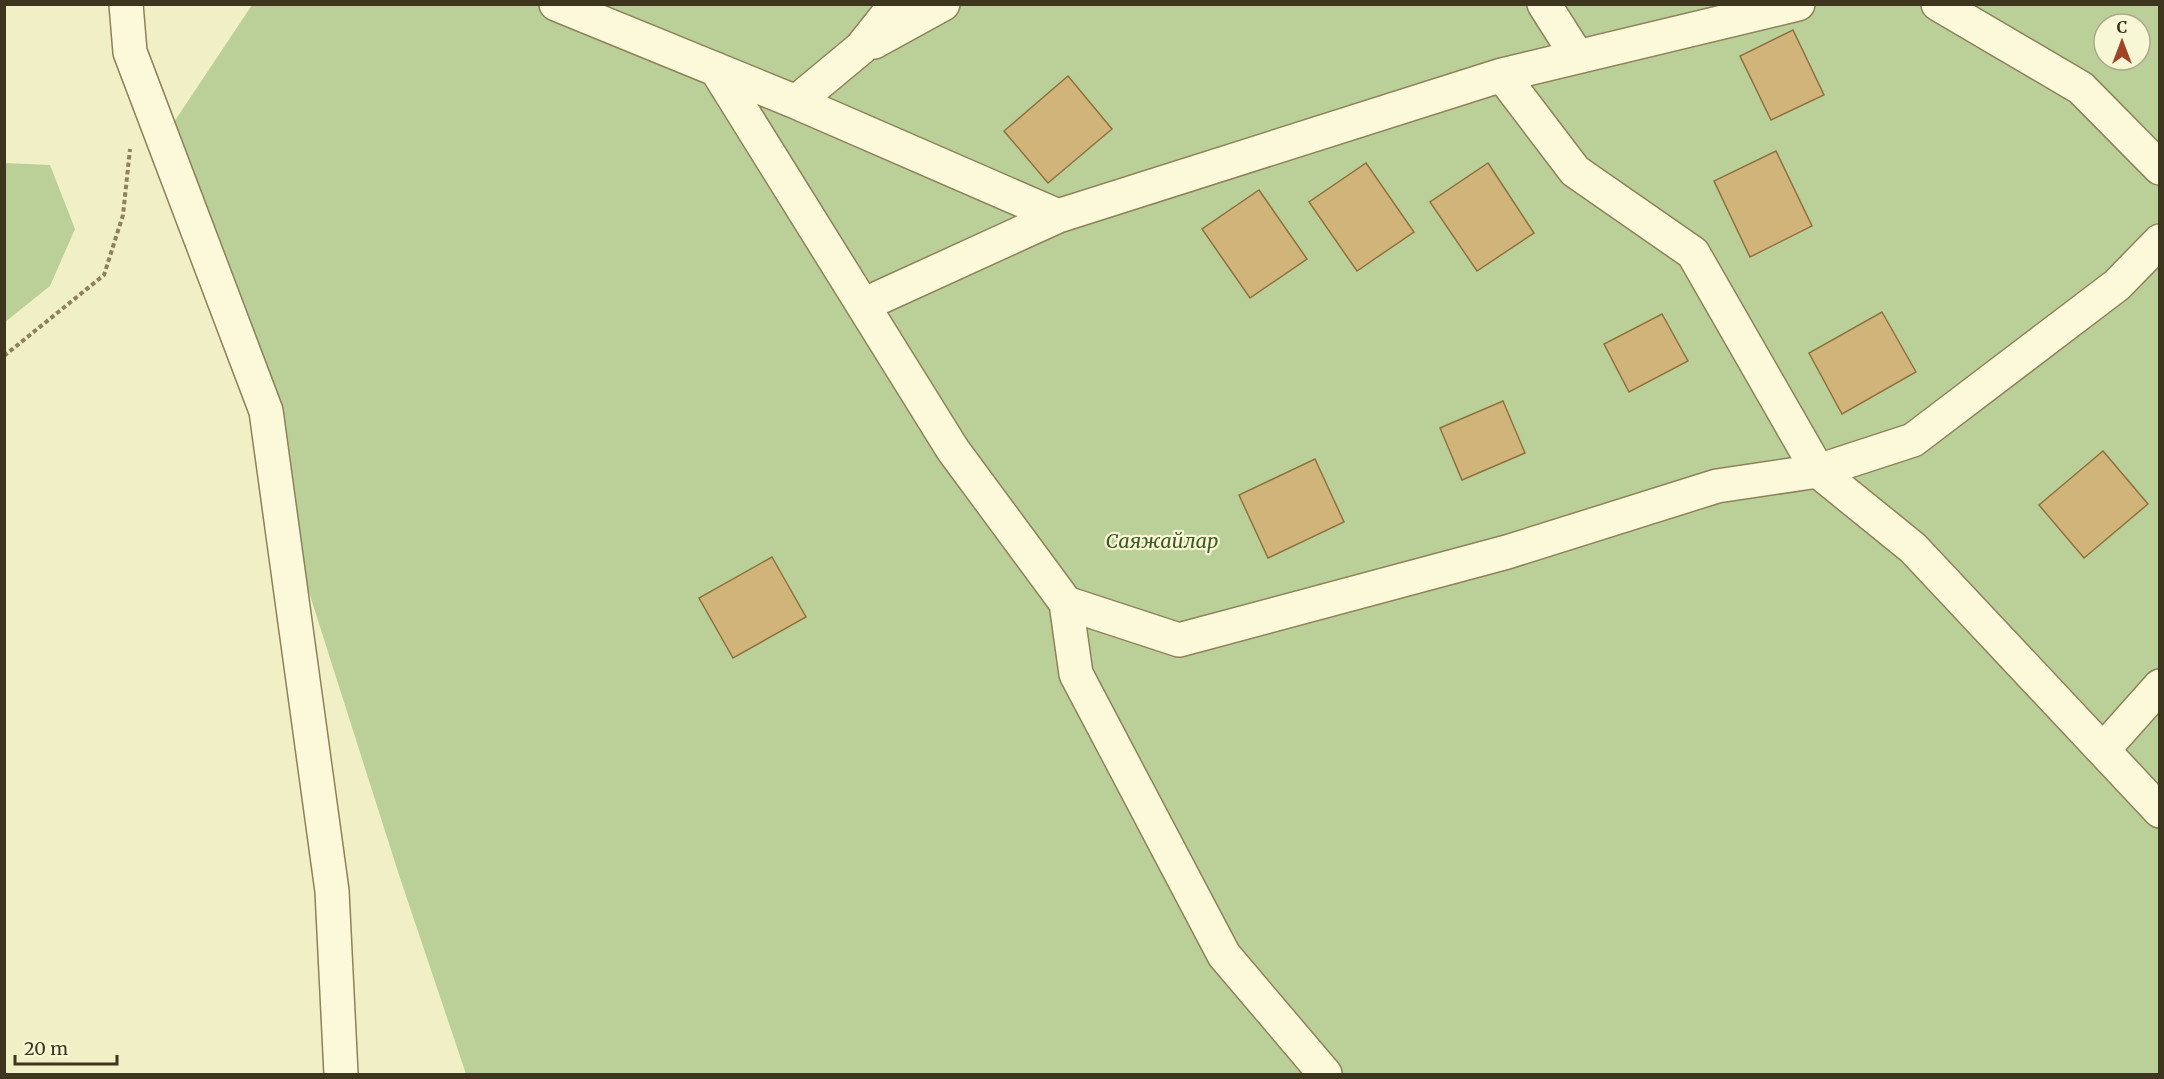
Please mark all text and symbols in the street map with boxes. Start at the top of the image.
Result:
north arrow [2092,12,2152,72]
text: С [2117,17,2127,37]
park label: Саяжайлар [1106,528,1218,553]
scale bar [15,1028,117,1066]
text: 20 m [24,1037,68,1060]

